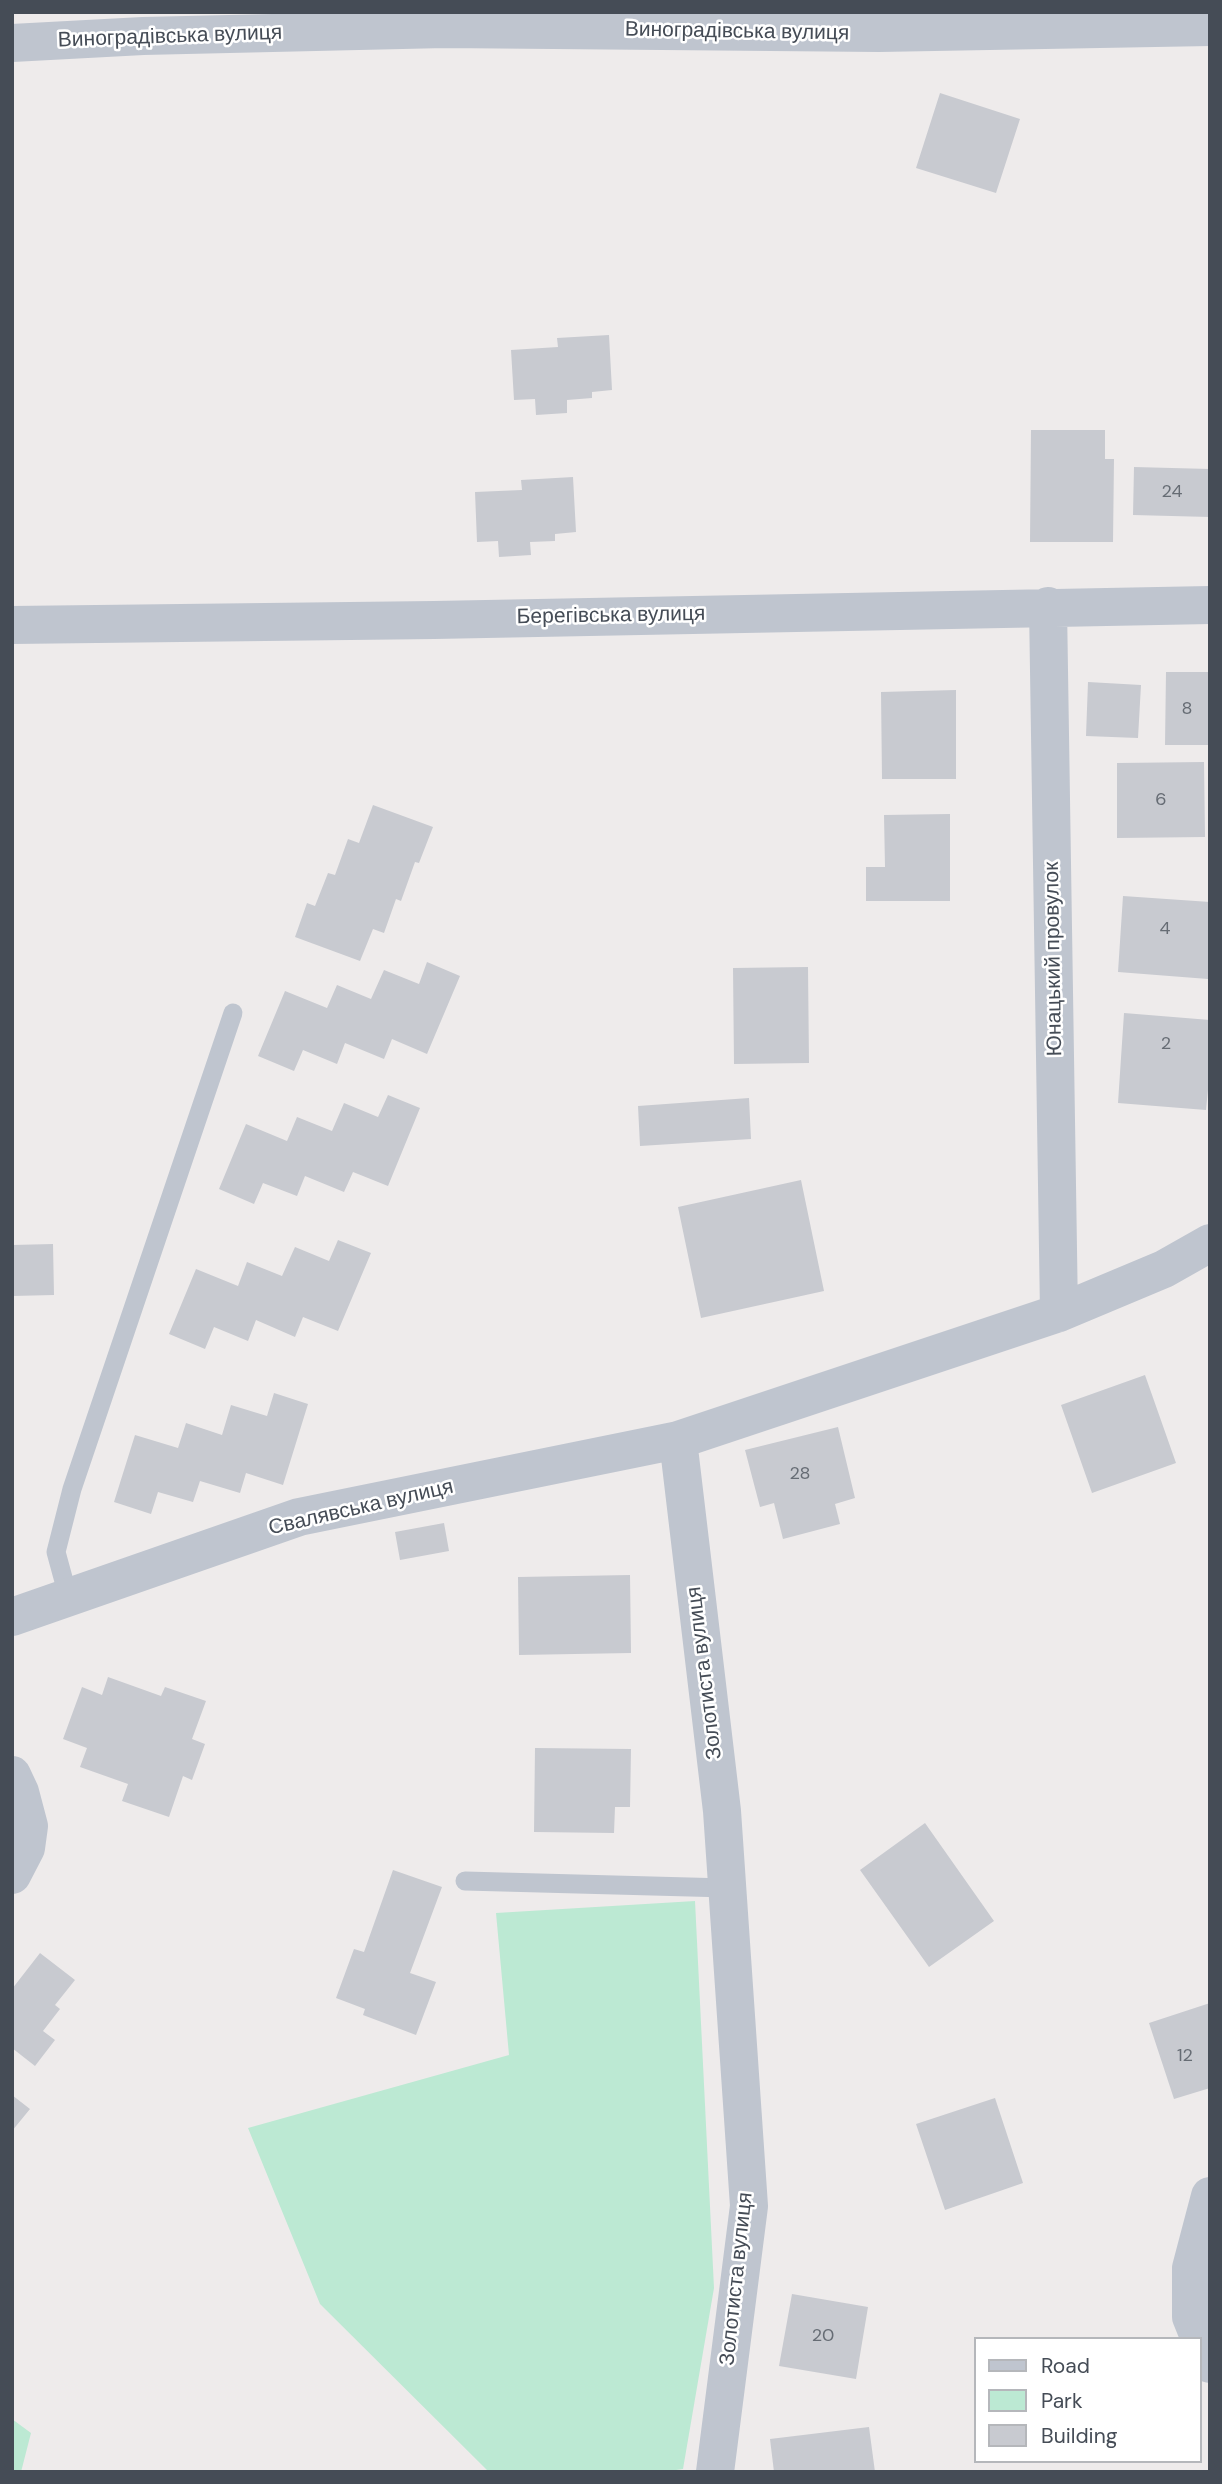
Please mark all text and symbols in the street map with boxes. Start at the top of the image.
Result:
street label: Виноградівська вулиця [625,17,849,47]
street label: Виноградівська вулиця [57,20,283,54]
house number: 24 [1162,481,1182,503]
street label: Берегівська вулиця [517,602,705,630]
house number: 8 [1182,698,1192,720]
house number: 6 [1155,789,1167,811]
street label: Юнацький провулок [1040,862,1068,1056]
house number: 4 [1160,918,1170,940]
house number: 2 [1161,1033,1171,1055]
house number: 28 [789,1463,811,1485]
street label: Свалявська вулиця [266,1474,456,1542]
street label: Золотиста вулиця [682,1585,728,1761]
house number: 12 [1177,2045,1193,2067]
street label: Золотиста вулиця [715,2191,759,2367]
house number: 20 [812,2325,834,2347]
legend [974,2337,1201,2463]
text: Road [1041,2352,1090,2380]
text: Park [1041,2387,1082,2415]
text: Building [1041,2422,1117,2450]

